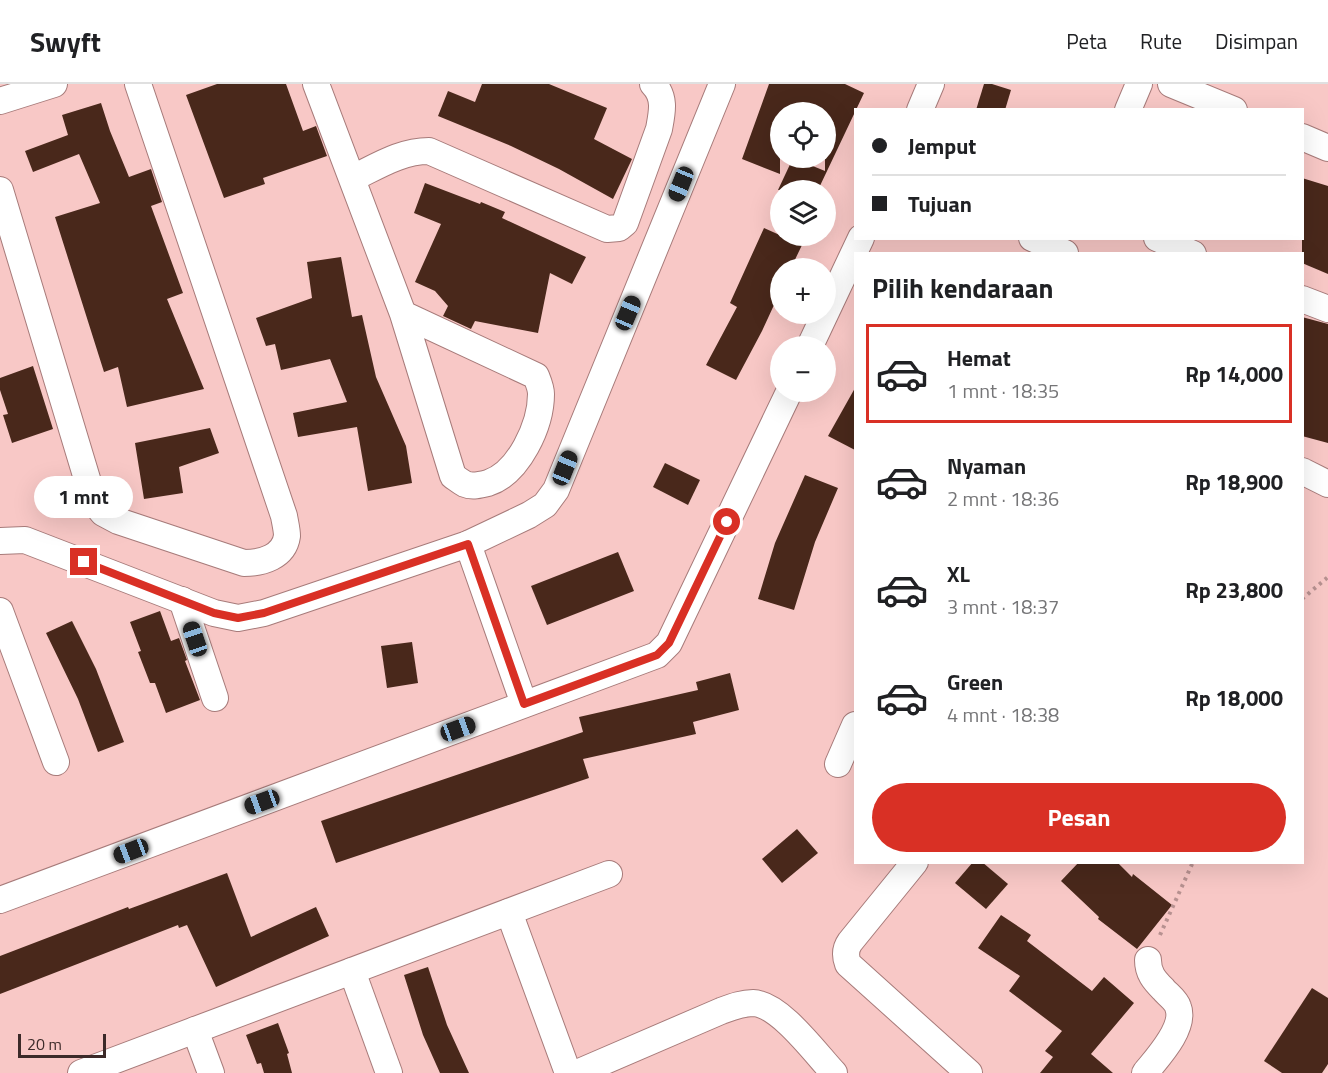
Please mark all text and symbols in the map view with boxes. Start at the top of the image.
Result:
text: Swyft [30,20,101,63]
text: Peta [1066,25,1107,57]
text: Rute [1140,25,1182,57]
text: Disimpan [1215,25,1298,57]
map controls [770,102,836,402]
button: locate [770,102,836,168]
text: Jemput [908,129,976,163]
car [666,164,696,204]
button: layers [770,180,836,246]
text: Tujuan [908,187,972,221]
button: + [770,258,836,324]
text: Pilih kendaraan [872,267,1054,308]
car [613,293,643,333]
button: − [770,336,836,402]
text: Hemat [947,341,1011,375]
icon: car [875,347,929,401]
text: Rp 14,000 [1185,357,1283,391]
text: 1 mnt · 18:35 [947,375,1059,406]
car [550,448,580,488]
text: Nyaman [947,449,1026,483]
icon: car [875,455,929,509]
text: Rp 18,900 [1185,465,1283,499]
callout: 1 mnt [34,475,134,517]
text: 1 mnt [58,481,109,512]
text: 2 mnt · 18:36 [947,483,1059,514]
route start [713,508,740,535]
route end [70,548,97,575]
text: XL [947,557,970,591]
icon: car [875,563,929,617]
text: Rp 23,800 [1185,573,1283,607]
text: 3 mnt · 18:37 [947,591,1059,622]
car [181,619,209,659]
text: Green [947,665,1003,699]
icon: car [875,671,929,725]
text: Rp 18,000 [1185,681,1283,715]
text: 4 mnt · 18:38 [947,699,1059,730]
car [438,714,478,744]
button: Pesan [872,783,1286,852]
car [242,787,282,817]
car [111,836,151,866]
scale bar [18,1031,106,1058]
text: 20 m [27,1032,62,1056]

